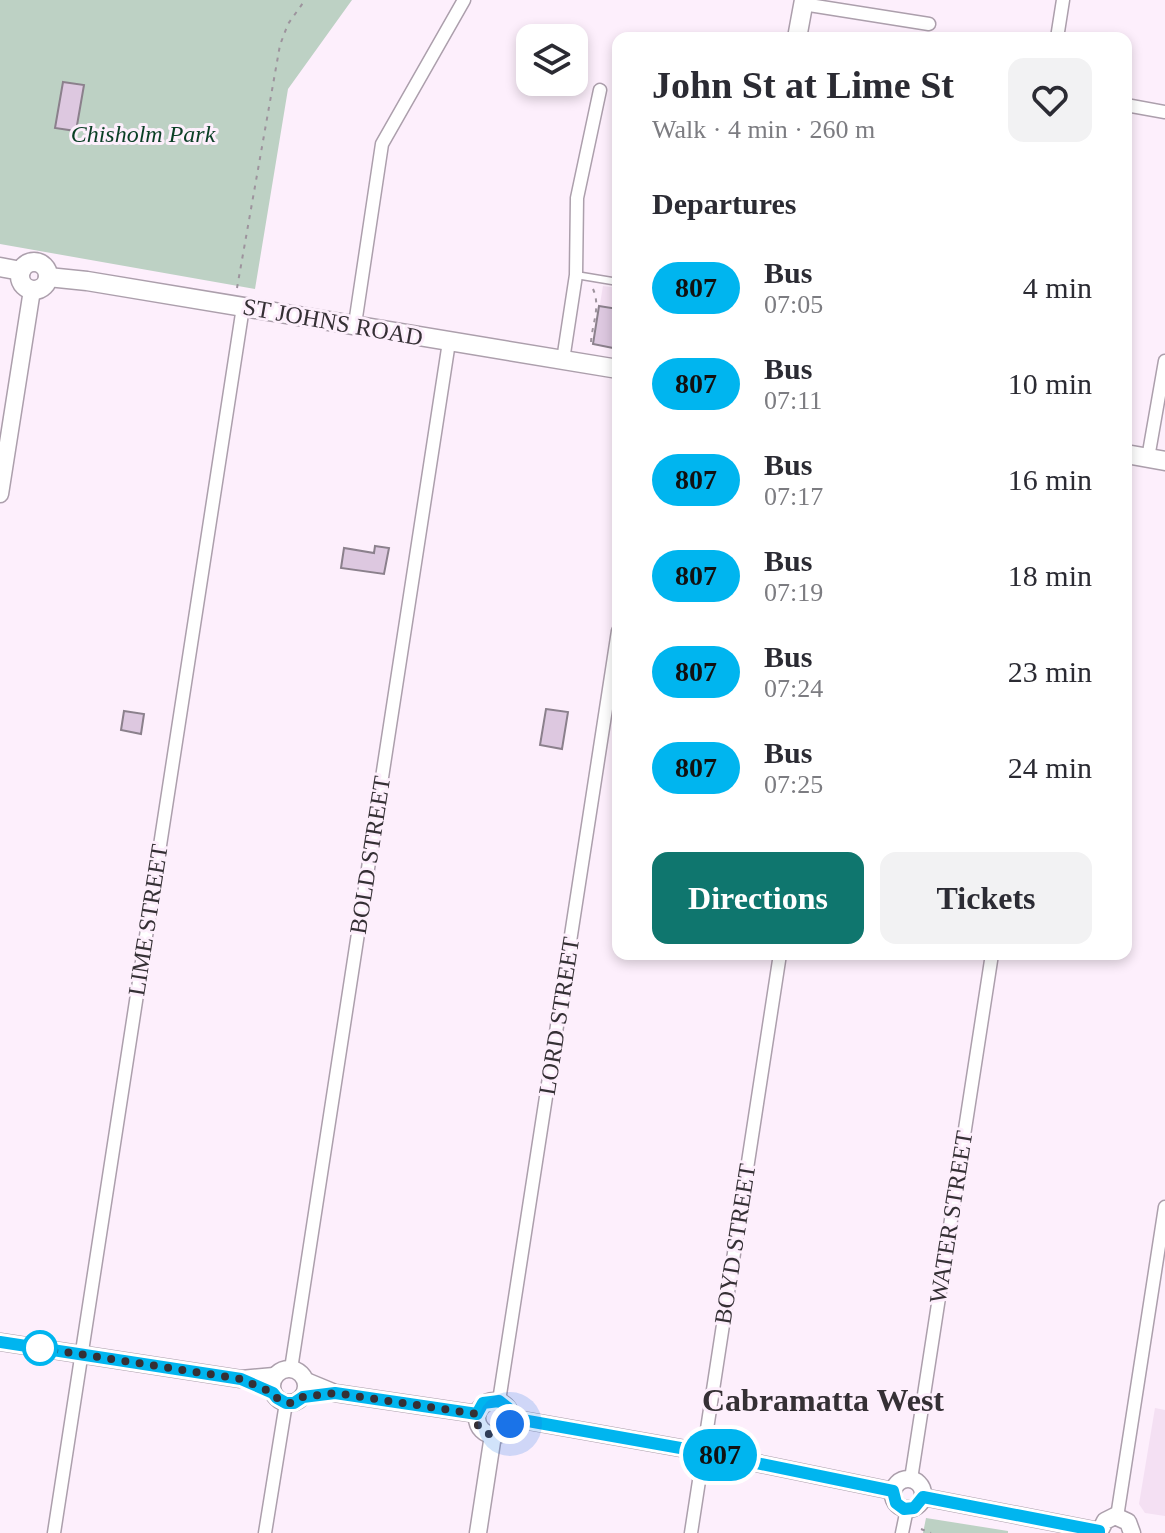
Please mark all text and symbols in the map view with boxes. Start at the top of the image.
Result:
map controls [516,24,588,96]
button: layers [516,24,588,96]
button: heart [1008,58,1092,142]
text: John St at Lime St [652,64,954,106]
text: Walk · 4 min · 260 m [652,115,875,144]
park label: Chisholm Park [71,121,216,147]
text: Departures [652,187,796,220]
text: Bus [764,256,812,289]
text: 4 min [1023,271,1092,304]
text: 807 [675,272,717,303]
text: 07:05 [764,290,823,319]
street label: ST JOHNS ROAD [241,293,425,351]
text: Bus [764,352,812,385]
text: 10 min [1008,367,1092,400]
text: 807 [675,368,717,399]
text: 07:11 [764,386,822,415]
text: Bus [764,448,812,481]
text: 16 min [1008,463,1092,496]
text: 807 [675,464,717,495]
text: 07:17 [764,482,823,511]
text: Bus [764,544,812,577]
text: 18 min [1008,559,1092,592]
text: 807 [675,560,717,591]
text: 07:19 [764,578,823,607]
text: Bus [764,640,812,673]
text: 23 min [1008,655,1092,688]
text: 807 [675,656,717,687]
text: 07:24 [764,674,823,703]
text: Bus [764,736,812,769]
text: 24 min [1008,751,1092,784]
text: 807 [675,752,717,783]
text: 07:25 [764,770,823,799]
street label: BOLD STREET [345,774,395,936]
street label: LIME STREET [123,842,173,997]
button: Directions [652,852,864,944]
button: Tickets [880,852,1092,944]
street label: LORD STREET [534,935,584,1097]
street label: WATER STREET [925,1129,978,1305]
street label: BOYD STREET [709,1162,761,1326]
unlabelled marker [23,1331,57,1365]
district label: Cabramatta West [702,1382,944,1418]
your location [490,1404,530,1444]
line badge: 807 [674,1429,766,1481]
text: 807 [699,1439,741,1470]

